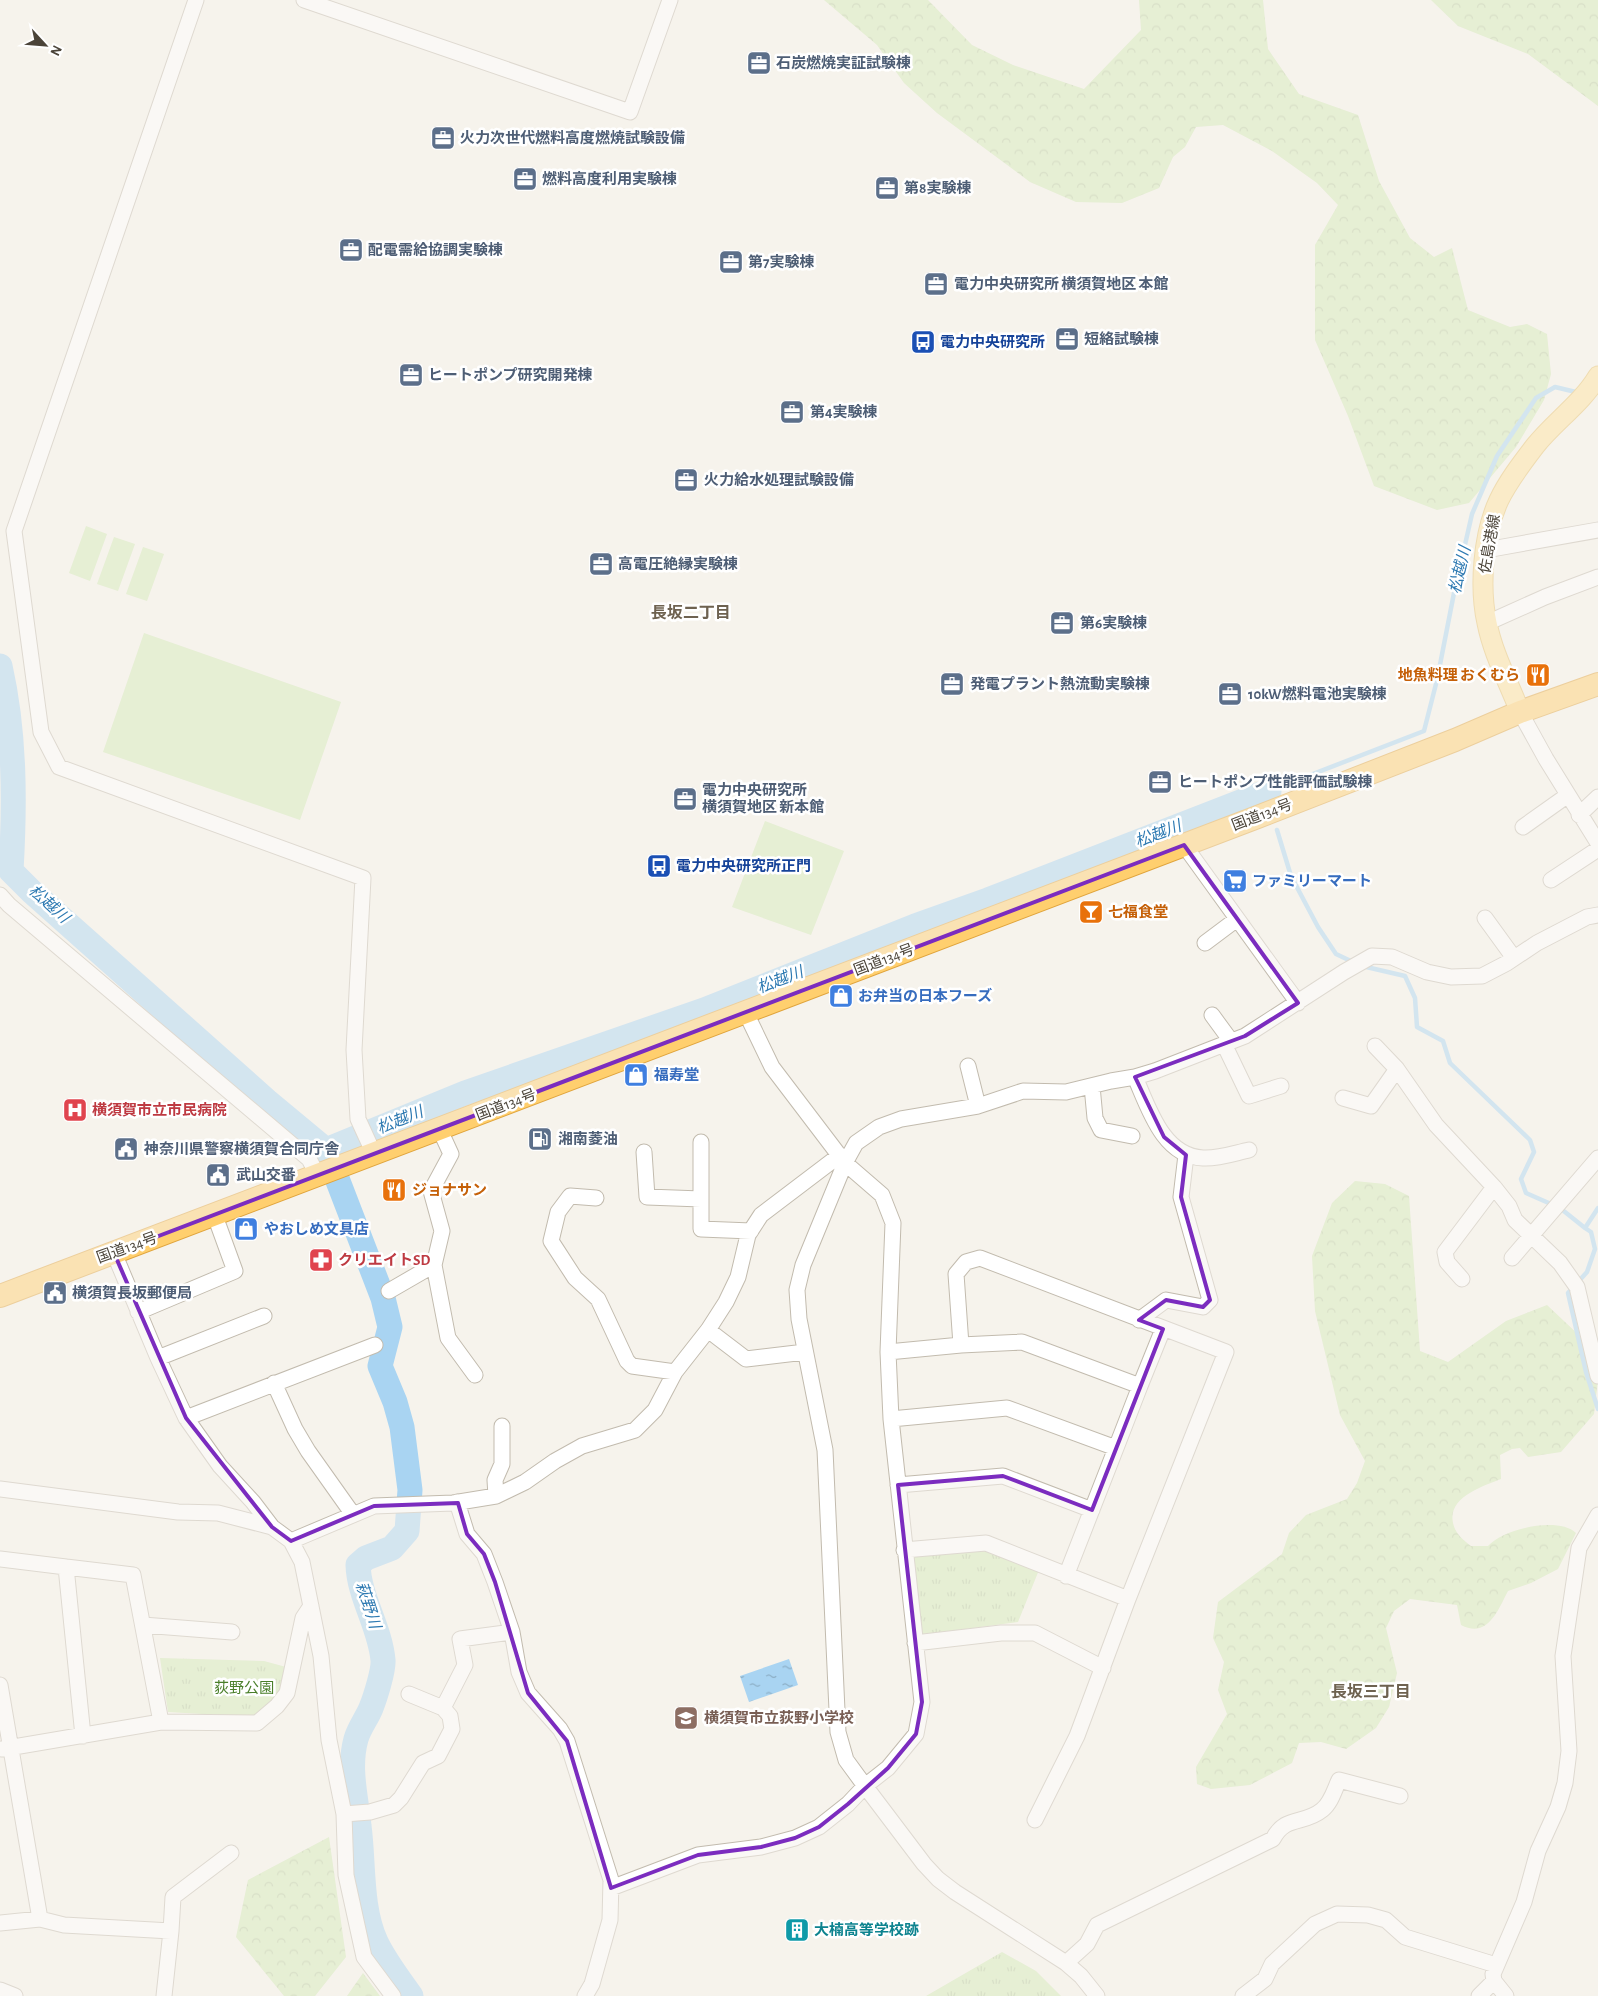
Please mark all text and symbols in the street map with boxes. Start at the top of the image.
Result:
north arrow [20,20,70,70]
text: N [47,43,64,58]
office icon: 石炭燃焼実証試験棟 [746,50,772,76]
place label: 石炭燃焼実証試験棟 [776,54,911,71]
office icon: 火力次世代燃料高度燃焼試験設備 [430,125,456,151]
place label: 火力次世代燃料高度燃焼試験設備 [460,129,685,146]
office icon: 燃料高度利用実験棟 [512,166,538,192]
place label: 燃料高度利用実験棟 [542,170,677,187]
office icon: 第8実験棟 [874,175,900,201]
place label: 第8実験棟 [904,179,971,196]
office icon: 配電需給協調実験棟 [338,237,364,263]
place label: 配電需給協調実験棟 [368,241,503,258]
office icon: 第7実験棟 [718,249,744,275]
place label: 第7実験棟 [748,253,814,270]
office icon: 電力中央研究所 横須賀地区 本館 [923,271,949,297]
place label: 電力中央研究所 横須賀地区 本館 [954,275,1169,292]
office icon: 短絡試験棟 [1054,326,1080,352]
bus stop icon: 電力中央研究所 [910,329,936,355]
place label: 短絡試験棟 [1084,330,1159,347]
place label: 電力中央研究所 [940,334,1045,350]
office icon: ヒートポンプ研究開発棟 [398,362,424,388]
place label: ヒートポンプ研究開発棟 [428,366,593,383]
office icon: 第4実験棟 [779,399,805,425]
place label: 第4実験棟 [810,403,878,420]
office icon: 火力給水処理試験設備 [673,467,699,493]
place label: 火力給水処理試験設備 [704,471,854,488]
street label: 佐島港線 [1476,513,1503,575]
water label: 松越川 [1446,543,1474,595]
office icon: 高電圧絶縁実験棟 [588,551,614,577]
place label: 高電圧絶縁実験棟 [618,555,738,572]
district label: 長坂二丁目 [651,604,731,621]
office icon: 第6実験棟 [1049,610,1075,636]
place label: 第6実験棟 [1080,614,1147,631]
restaurant icon: 地魚料理 おくむら [1525,662,1551,688]
place label: 地魚料理 おくむら [1398,666,1520,683]
office icon: 発電プラント熱流動実験棟 [939,671,965,697]
place label: 発電プラント熱流動実験棟 [970,675,1150,692]
office icon: 10kW燃料電池実験棟 [1217,681,1243,707]
place label: 10kW燃料電池実験棟 [1248,685,1387,702]
office icon: ヒートポンプ性能評価試験棟 [1147,769,1173,795]
place label: ヒートポンプ性能評価試験棟 [1178,773,1373,790]
place label: 電力中央研究所 横須賀地区 新本館 [702,782,824,815]
office icon: 電力中央研究所 横須賀地区 新本館 [672,786,698,812]
street label: 国道134号 [1229,796,1294,833]
water label: 松越川 [1132,816,1185,850]
bus stop icon: 電力中央研究所正門 [646,853,672,879]
place label: 電力中央研究所正門 [676,858,811,874]
supermarket icon: ファミリーマート [1222,868,1248,894]
place label: ファミリーマート [1252,874,1372,889]
water label: 松越川 [26,881,74,927]
bar icon: 七福食堂 [1078,899,1104,925]
place label: 七福食堂 [1108,904,1168,920]
street label: 国道134号 [851,941,916,978]
water label: 松越川 [754,962,807,996]
shop icon: お弁当の日本フーズ [828,983,854,1009]
place label: お弁当の日本フーズ [858,987,992,1004]
shop icon: 福寿堂 [623,1062,649,1088]
place label: 福寿堂 [653,1067,699,1083]
street label: 国道134号 [473,1086,538,1123]
hospital icon: 横須賀市立市民病院 [62,1097,88,1123]
place label: 横須賀市立市民病院 [92,1101,227,1118]
water label: 松越川 [374,1102,427,1136]
fuel station icon: 湘南菱油 [527,1126,553,1152]
place label: 湘南菱油 [558,1131,618,1147]
public building icon: 神奈川県警察横須賀合同庁舎 [113,1136,139,1162]
place label: 神奈川県警察横須賀合同庁舎 [143,1140,340,1157]
public building icon: 武山交番 [205,1162,231,1188]
place label: 武山交番 [236,1167,296,1183]
restaurant icon: ジョナサン [381,1177,407,1203]
place label: ジョナサン [412,1182,487,1198]
shop icon: やおしめ文具店 [233,1216,259,1242]
place label: やおしめ文具店 [264,1221,369,1237]
street label: 国道134号 [94,1229,159,1266]
pharmacy icon: クリエイトSD [308,1247,334,1273]
place label: クリエイトSD [338,1252,430,1268]
public building icon: 横須賀長坂郵便局 [42,1280,68,1306]
place label: 横須賀長坂郵便局 [72,1284,192,1301]
water label: 萩野川 [353,1579,385,1632]
park label: 荻野公園 [214,1680,274,1696]
district label: 長坂三丁目 [1331,1683,1411,1700]
school or university icon: 横須賀市立荻野小学校 [673,1705,699,1731]
place label: 横須賀市立荻野小学校 [704,1709,854,1726]
building icon: 大楠高等学校跡 [784,1917,810,1943]
place label: 大楠高等学校跡 [814,1922,919,1938]

